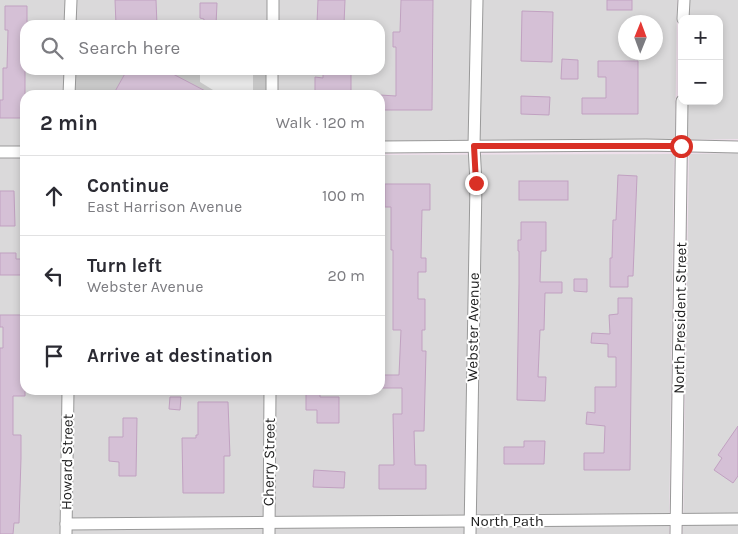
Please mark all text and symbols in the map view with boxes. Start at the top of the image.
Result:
north arrow [618,15,663,60]
map controls [678,15,723,105]
button: + [678,15,723,60]
search box [20,20,385,75]
icon: search [38,34,66,62]
text: Search here [78,37,180,59]
button: − [678,60,723,105]
text: 2 min [40,111,98,135]
text: Walk · 120 m [276,113,365,132]
route start [670,135,693,158]
route end [465,172,488,195]
text: Continue [87,175,169,197]
icon: ahead [40,182,68,210]
text: 100 m [322,186,365,205]
text: East Harrison Avenue [87,197,242,216]
street label: North President Street [670,242,690,394]
text: Turn left [87,255,162,277]
icon: left [40,262,68,290]
text: 20 m [327,266,365,285]
street label: Webster Avenue [463,272,483,382]
text: Webster Avenue [87,277,203,296]
icon: arrive [40,342,68,370]
text: Arrive at destination [87,345,273,367]
street label: Howard Street [57,413,77,510]
street label: Cherry Street [259,417,279,506]
street label: North Path [470,512,544,530]

